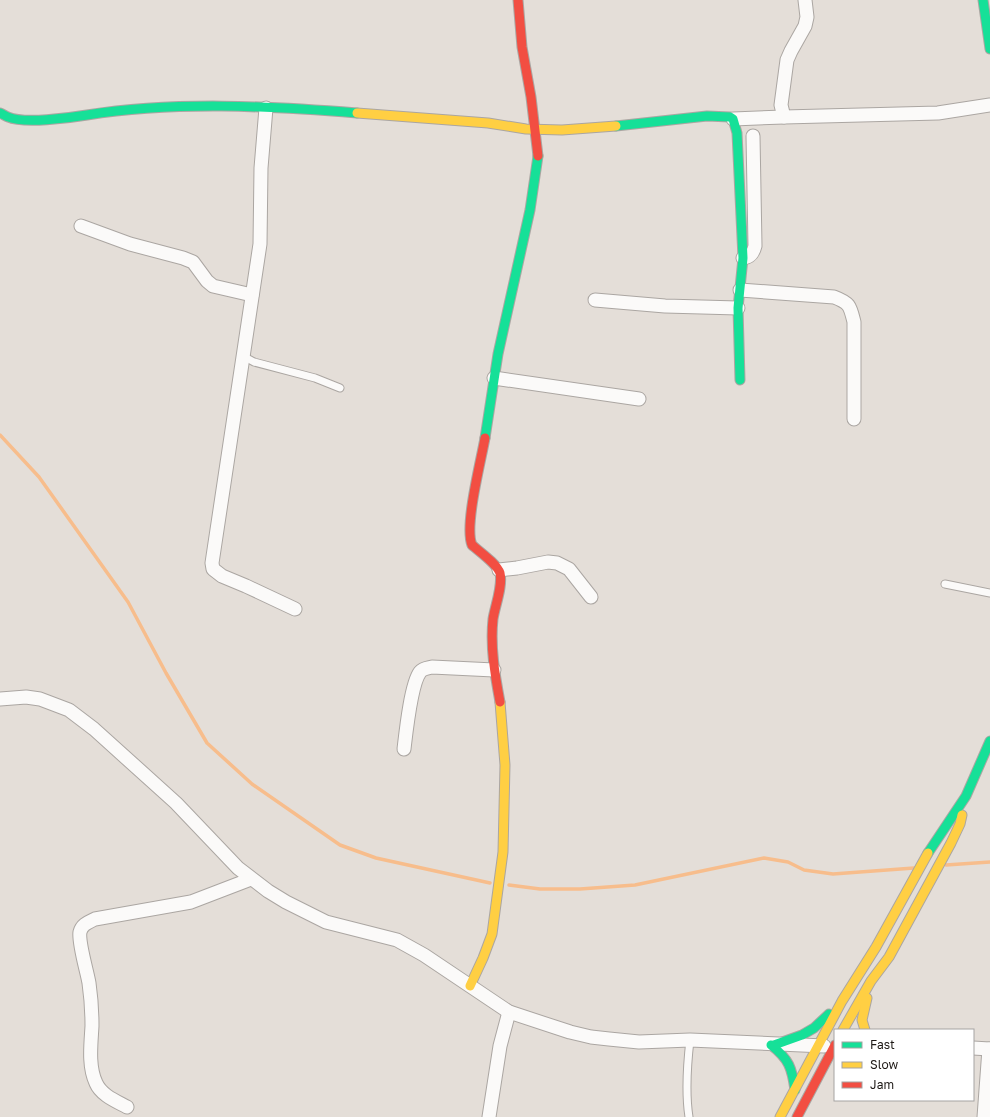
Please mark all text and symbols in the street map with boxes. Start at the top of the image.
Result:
legend [834,1029,974,1101]
text: Fast [870,1037,895,1052]
text: Slow [870,1057,898,1072]
text: Jam [870,1077,894,1092]

